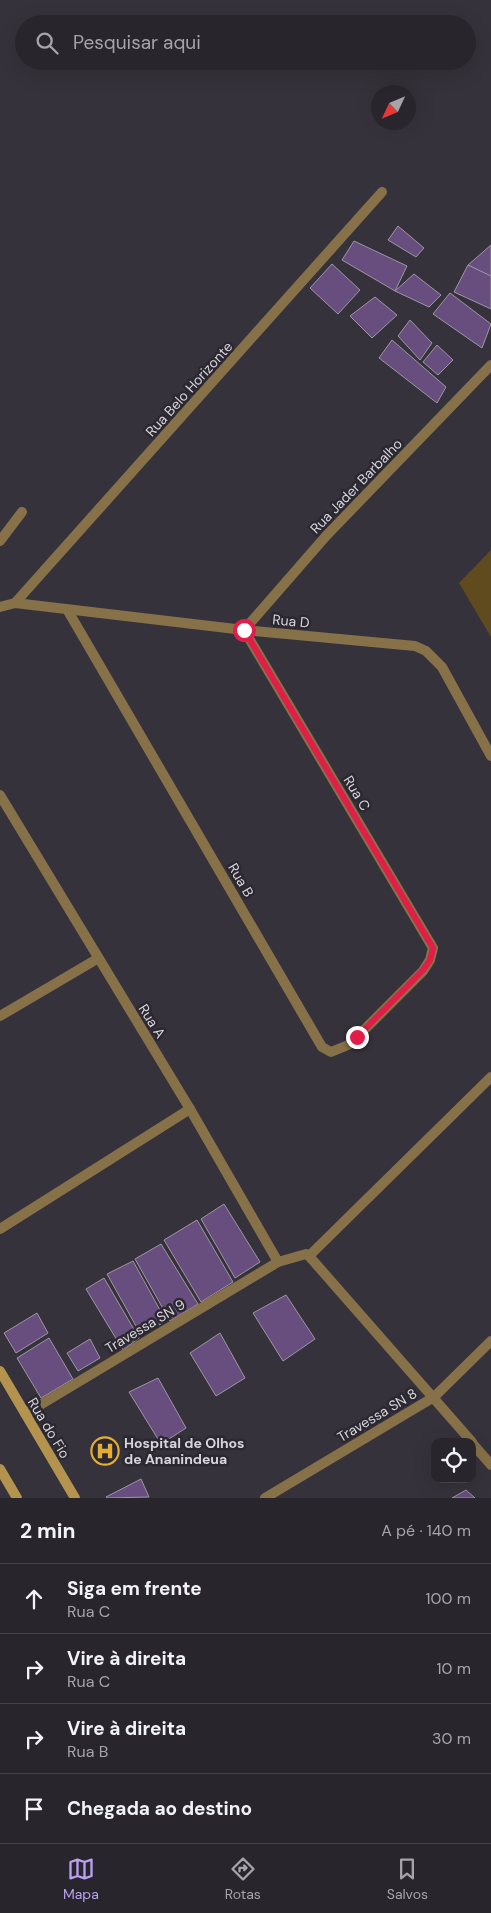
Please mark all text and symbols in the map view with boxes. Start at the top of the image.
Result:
search box [15,15,476,70]
icon: search [33,29,61,57]
text: Pesquisar aqui [73,30,201,55]
north arrow [371,85,416,130]
street label: Rua Belo Horizonte [142,338,236,440]
street label: Rua Jader Barbalho [306,435,406,537]
street label: Rua D [272,610,310,632]
route start [233,619,256,642]
street label: Rua C [340,772,374,814]
street label: Rua B [224,860,258,900]
street label: Rua A [135,1001,169,1041]
route end [346,1026,369,1049]
street label: Travessa SN 9 [102,1295,188,1357]
street label: Travessa SN 8 [334,1384,420,1446]
street label: Rua do Fio [24,1394,74,1462]
place label: Hospital de Olhos de Ananindeua [124,1434,245,1468]
hospital icon: Hospital de Olhos de Ananindeua [90,1436,120,1466]
map controls [431,1438,476,1483]
button: locate [431,1438,476,1483]
text: 2 min [20,1517,76,1545]
text: A pé · 140 m [381,1520,471,1541]
text: Siga em frente [67,1576,202,1601]
icon: ahead [20,1585,48,1613]
text: 100 m [426,1588,471,1609]
text: Rua C [67,1601,110,1622]
text: Vire à direita [67,1646,186,1671]
icon: right [20,1655,48,1683]
text: 10 m [437,1658,471,1679]
text: Rua C [67,1671,110,1692]
text: Vire à direita [67,1716,186,1741]
icon: right [20,1725,48,1753]
text: 30 m [432,1728,471,1749]
text: Rua B [67,1741,108,1762]
icon: arrive [20,1795,48,1823]
text: Chegada ao destino [67,1796,252,1821]
tab: Mapa [63,1855,99,1903]
tab: Rotas [225,1855,261,1903]
tab: Salvos [387,1855,428,1903]

